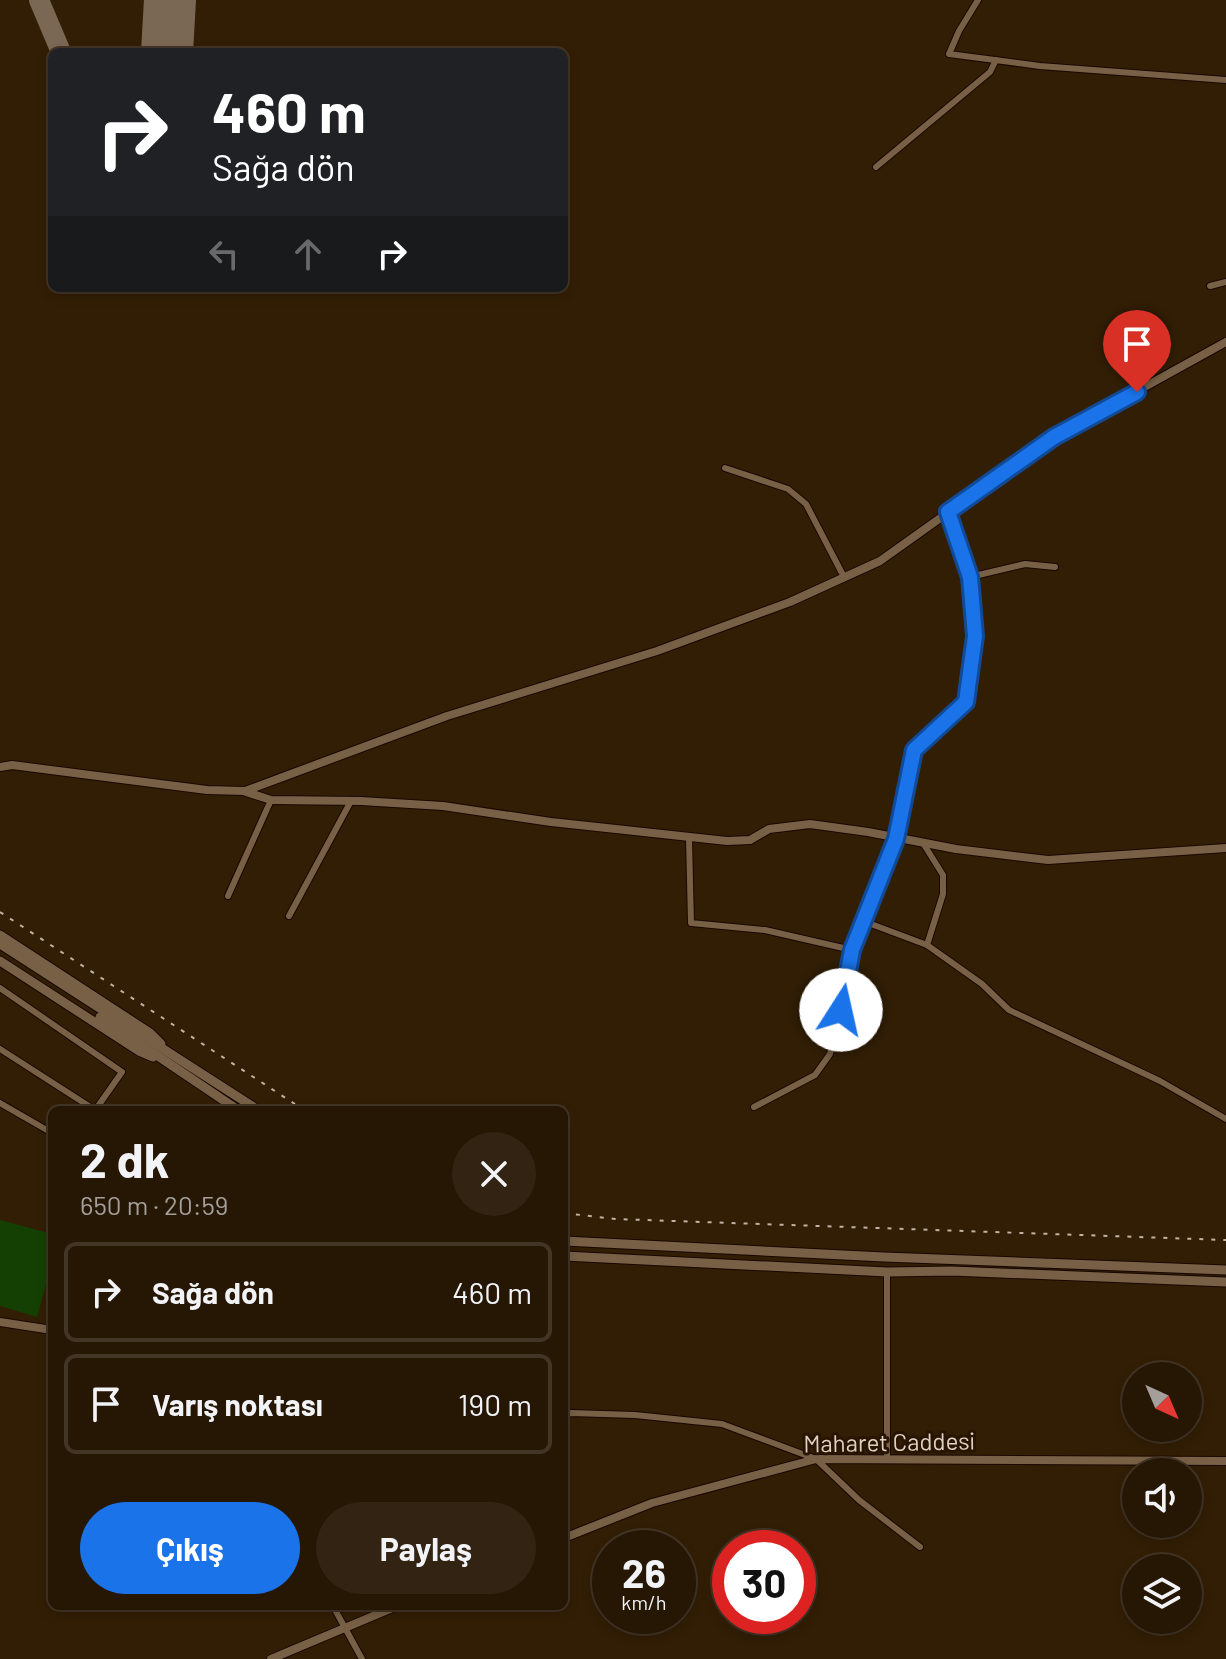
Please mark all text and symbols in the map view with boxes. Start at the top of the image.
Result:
text: 460 m [212,77,366,144]
icon: right [80,80,184,184]
text: Sağa dön [212,145,355,188]
icon: left [202,232,246,276]
icon: ahead [286,232,330,276]
icon: right [370,232,414,276]
pin [1103,310,1171,392]
icon: arrive [1115,322,1159,366]
position arrow [799,968,883,1052]
text: 2 dk [80,1130,169,1188]
button: close [452,1132,536,1216]
text: 650 m · 20:59 [80,1189,228,1220]
icon: right [84,1270,128,1314]
text: Sağa dön [152,1274,274,1310]
text: 460 m [452,1274,532,1310]
north arrow [1122,1362,1202,1442]
map controls [1122,1362,1202,1634]
icon: arrive [84,1382,128,1426]
text: Varış noktası [152,1386,323,1422]
text: 190 m [458,1386,532,1422]
street label: Maharet Caddesi [803,1426,975,1457]
button: sound [1122,1458,1202,1538]
button: Çıkış [80,1502,300,1594]
button: Paylaş [316,1502,536,1594]
speed limit sign: 30 [712,1530,816,1634]
text: 26 [622,1548,666,1596]
button: layers [1122,1554,1202,1634]
text: km/h [621,1590,667,1614]

